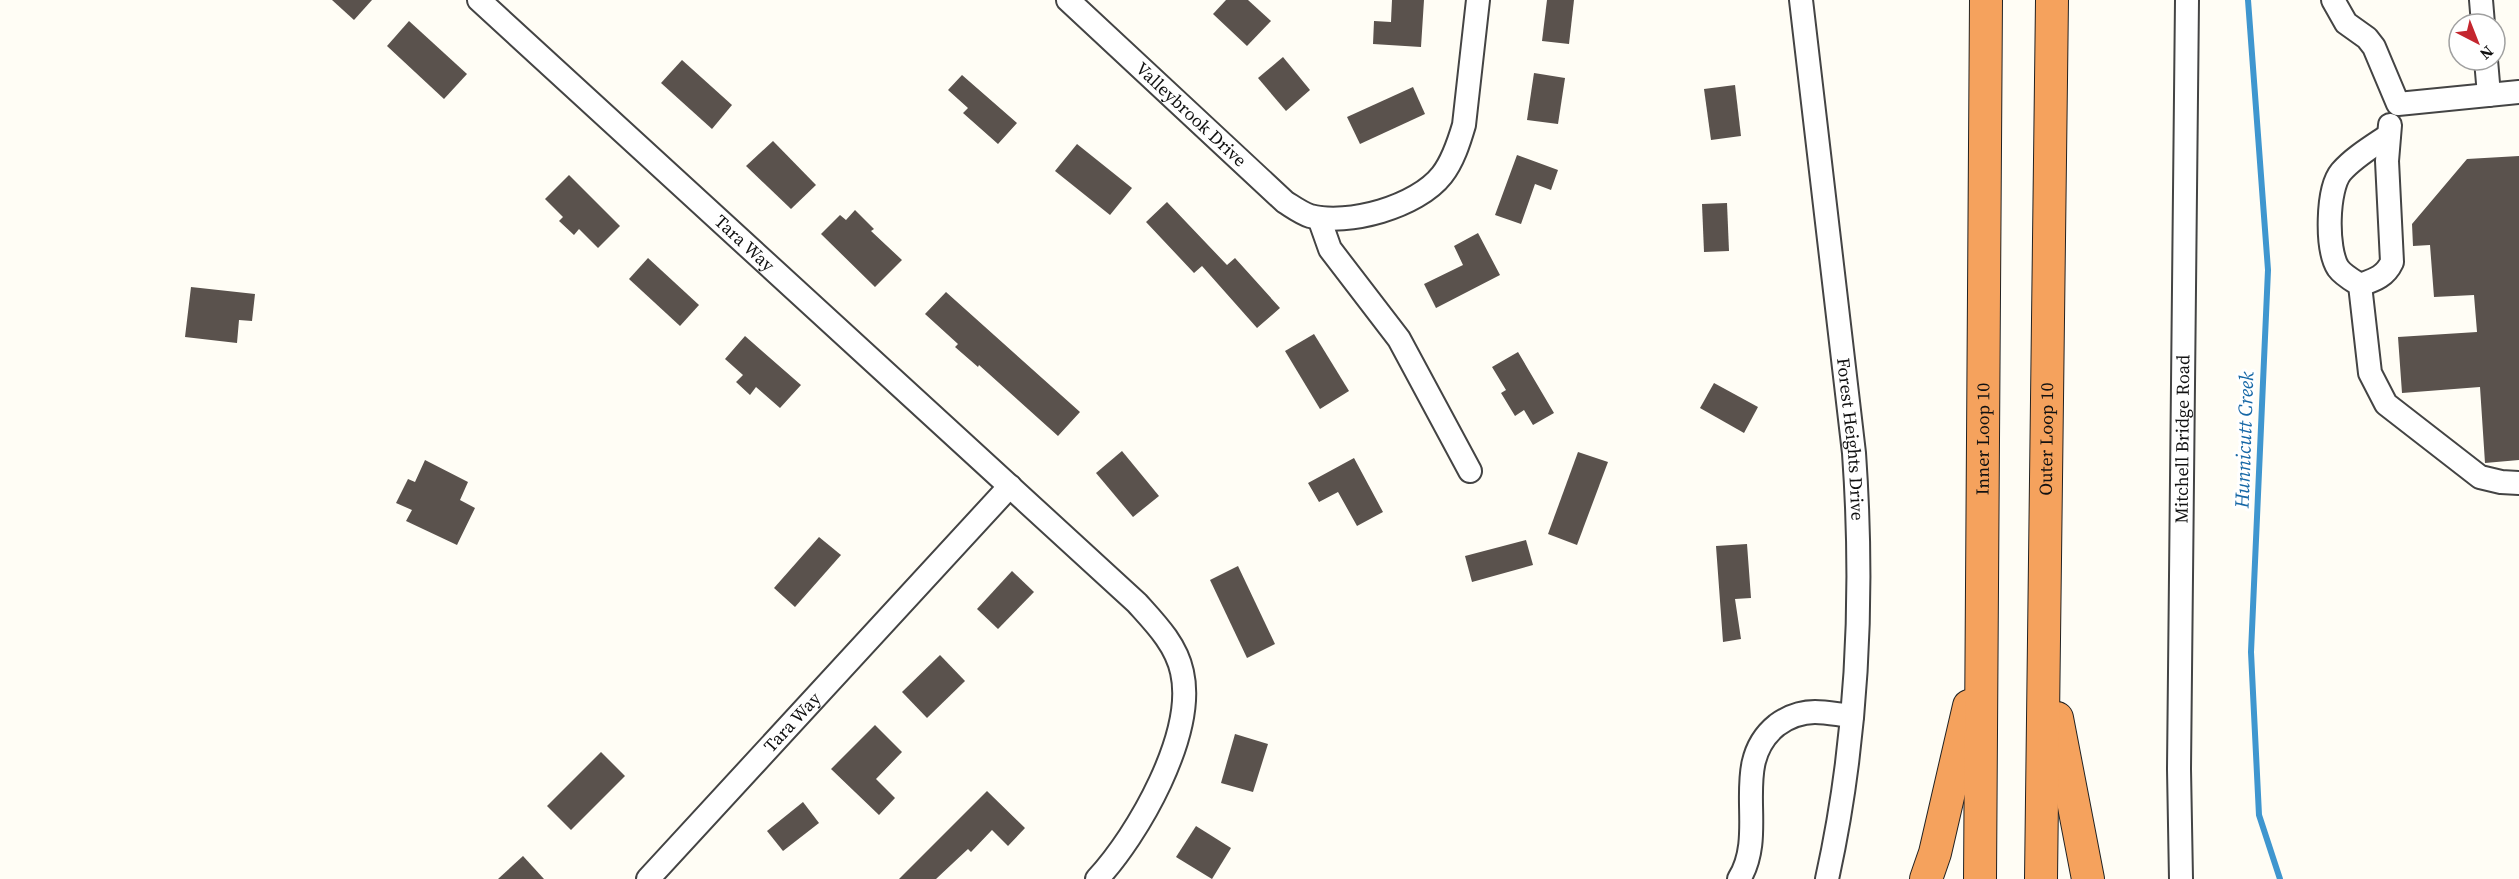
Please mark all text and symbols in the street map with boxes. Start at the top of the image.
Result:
north arrow [2447,12,2507,72]
text: N [2475,41,2499,65]
street label: Valleybrook Drive [1130,56,1252,172]
street label: Tara Way [709,209,781,278]
street label: Mitchell Bridge Road [2169,355,2195,523]
street label: Forest Heights Drive [1831,356,1871,521]
water label: Hunnicutt Creek [2228,371,2260,510]
street label: Outer Loop 10 [2033,382,2059,496]
street label: Inner Loop 10 [1970,383,1995,495]
street label: Tara Way [758,686,827,758]

